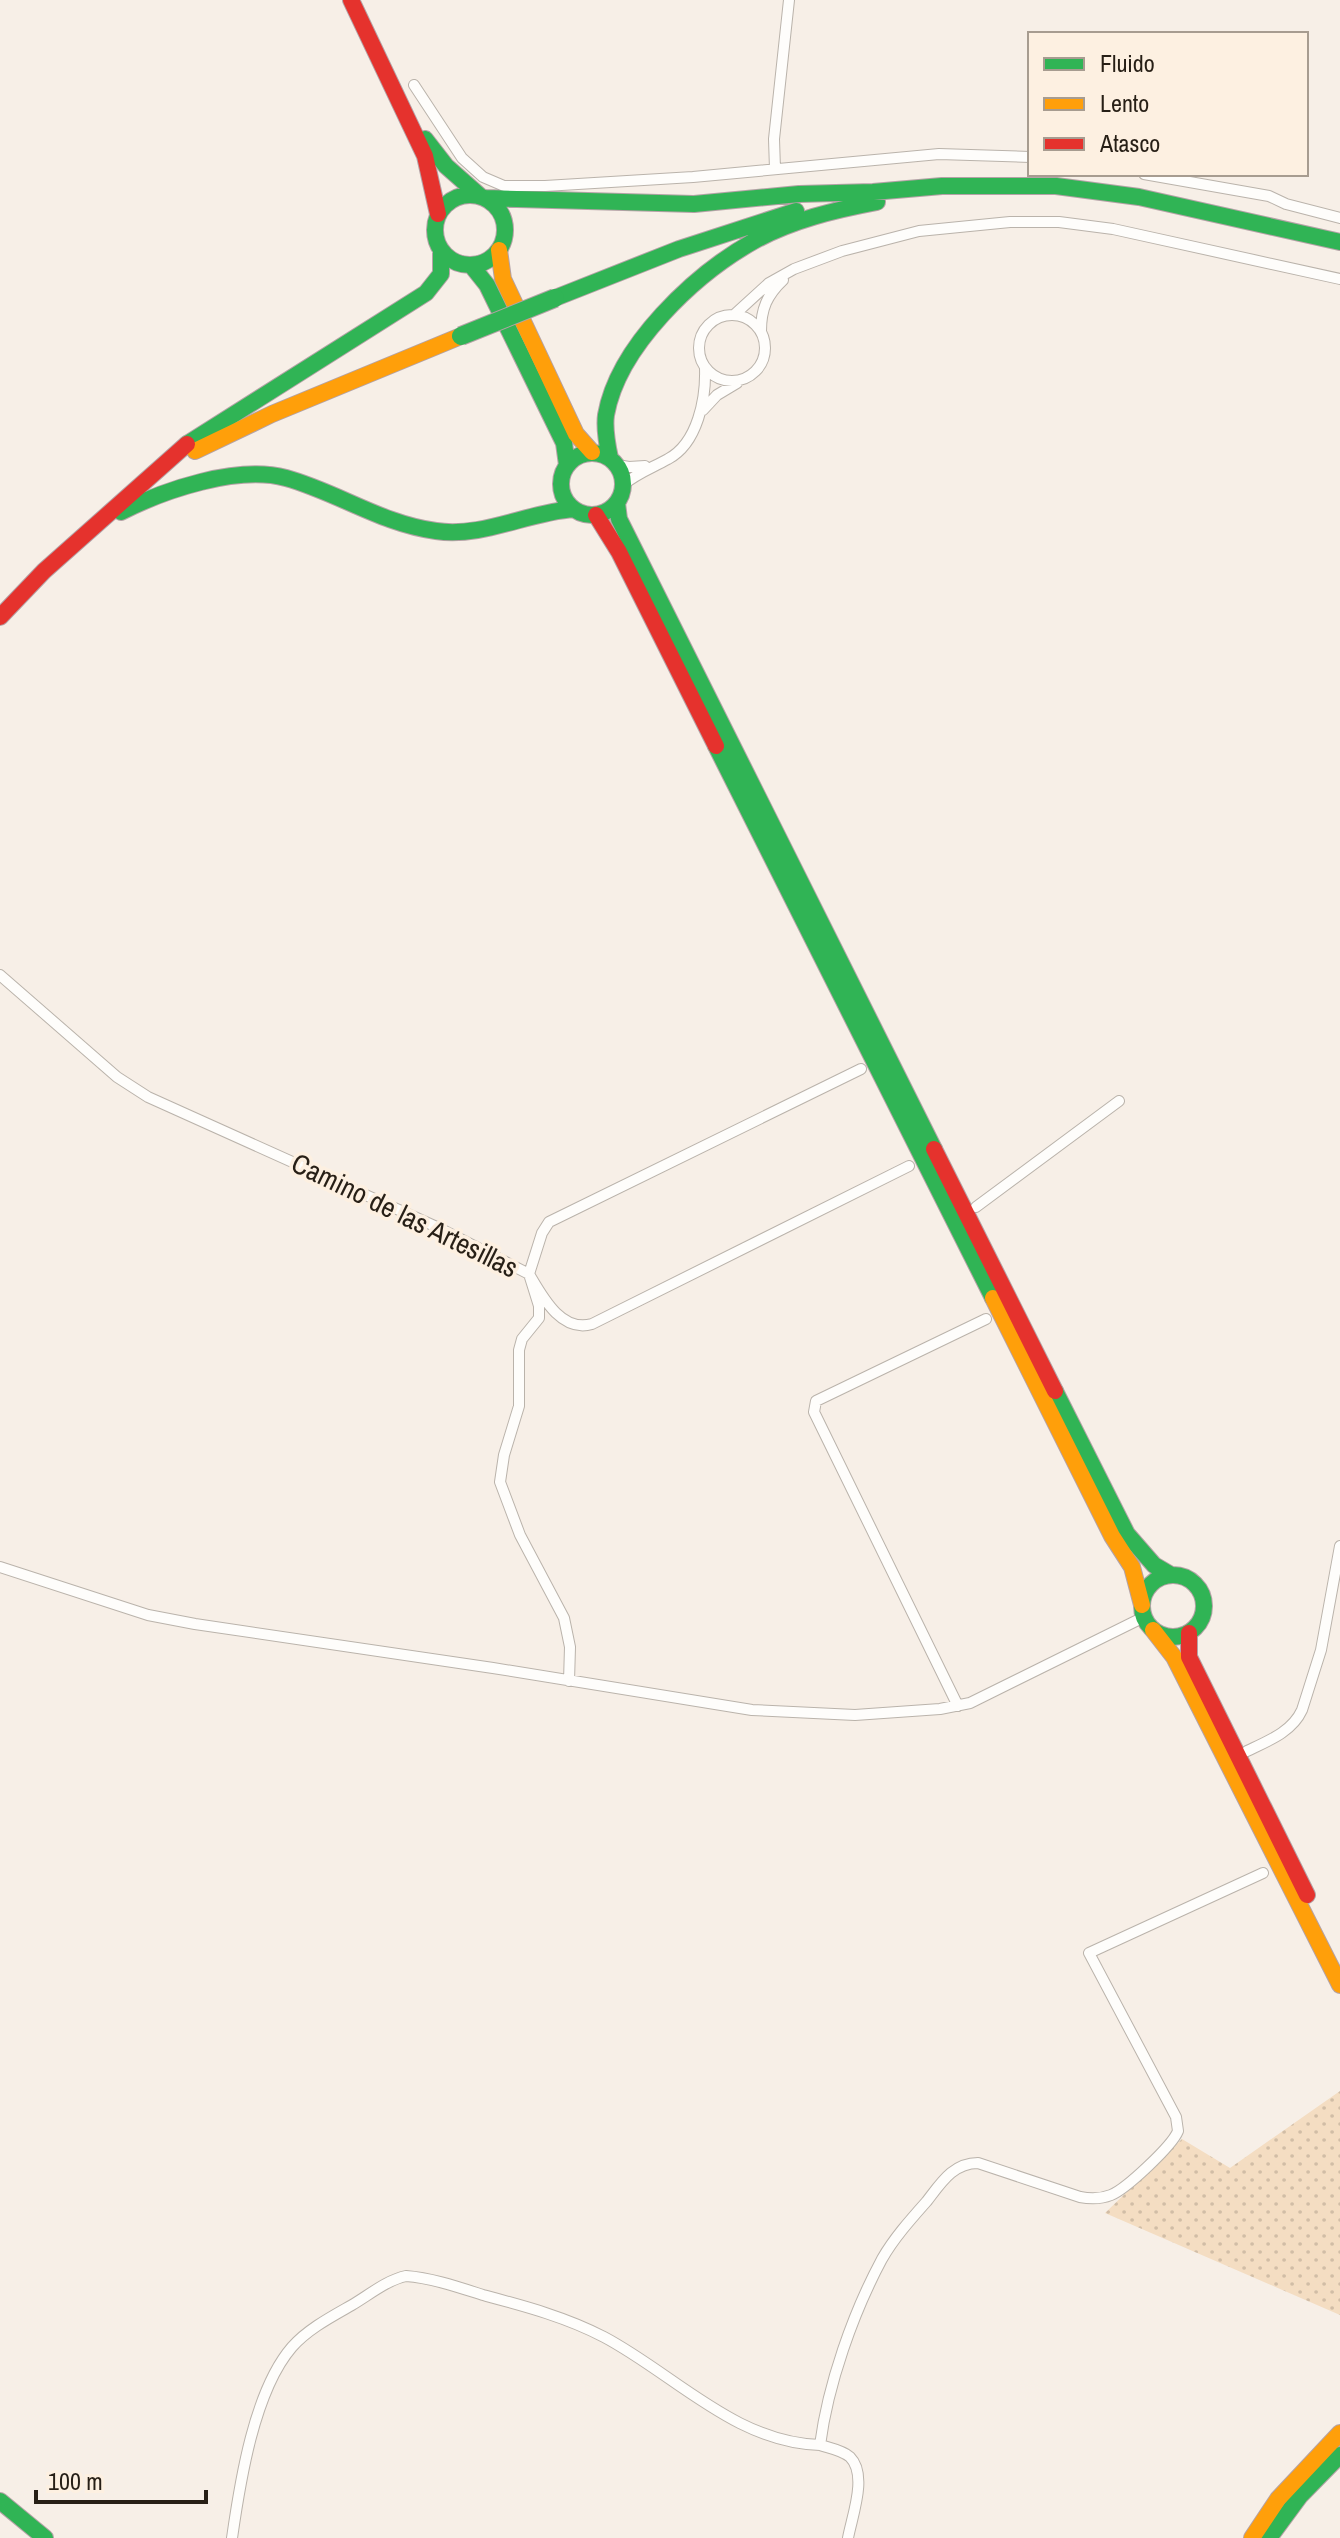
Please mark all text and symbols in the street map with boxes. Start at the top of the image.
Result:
legend [1028,32,1308,176]
text: Fluido [1100,47,1155,79]
text: Lento [1100,87,1149,119]
text: Atasco [1099,127,1160,159]
street label: Camino de las Artesillas [285,1144,525,1286]
scale bar [36,2454,206,2504]
text: 100 m [48,2465,103,2497]

